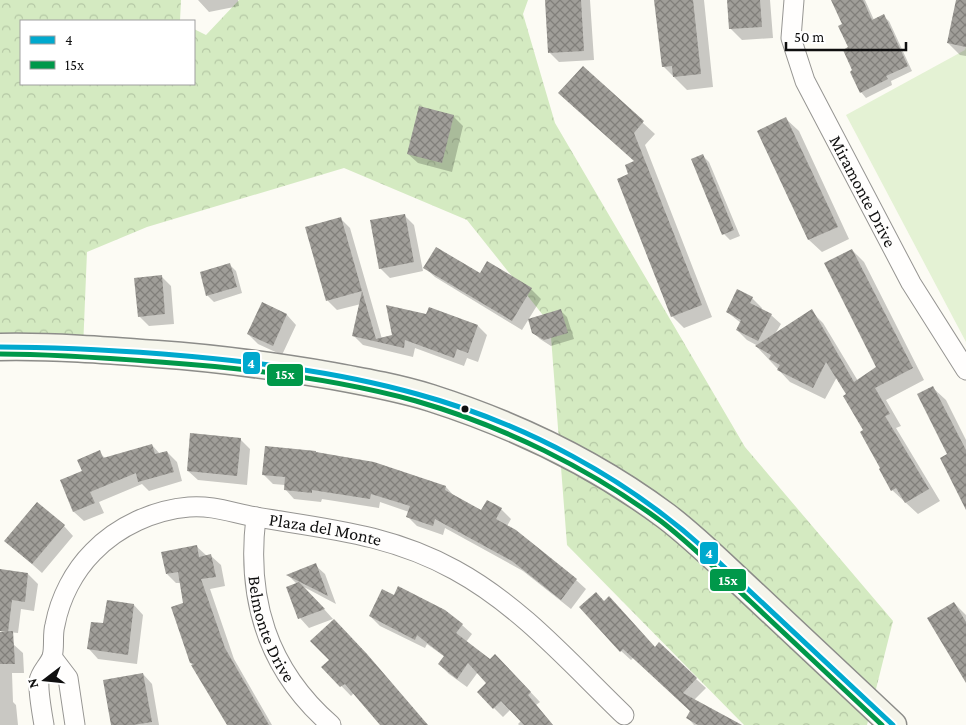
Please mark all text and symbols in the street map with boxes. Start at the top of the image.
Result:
legend [20,20,195,85]
scale bar [786,20,906,52]
text: 50 m [794,29,824,45]
text: 4 [65,32,73,48]
text: 15x [65,57,84,73]
street label: Miramonte Drive [825,132,901,251]
line badge: 4 [242,351,261,375]
text: 4 [247,355,255,371]
line badge: 15x [266,363,304,387]
text: 15x [275,366,295,382]
unlabelled marker [460,404,470,414]
street label: Plaza del Monte [268,509,384,550]
line badge: 4 [699,541,719,565]
text: 4 [705,545,713,561]
line badge: 15x [709,568,747,592]
text: 15x [718,572,738,588]
street label: Belmonte Drive [244,575,299,686]
north arrow [20,655,70,705]
text: N [23,676,42,690]

